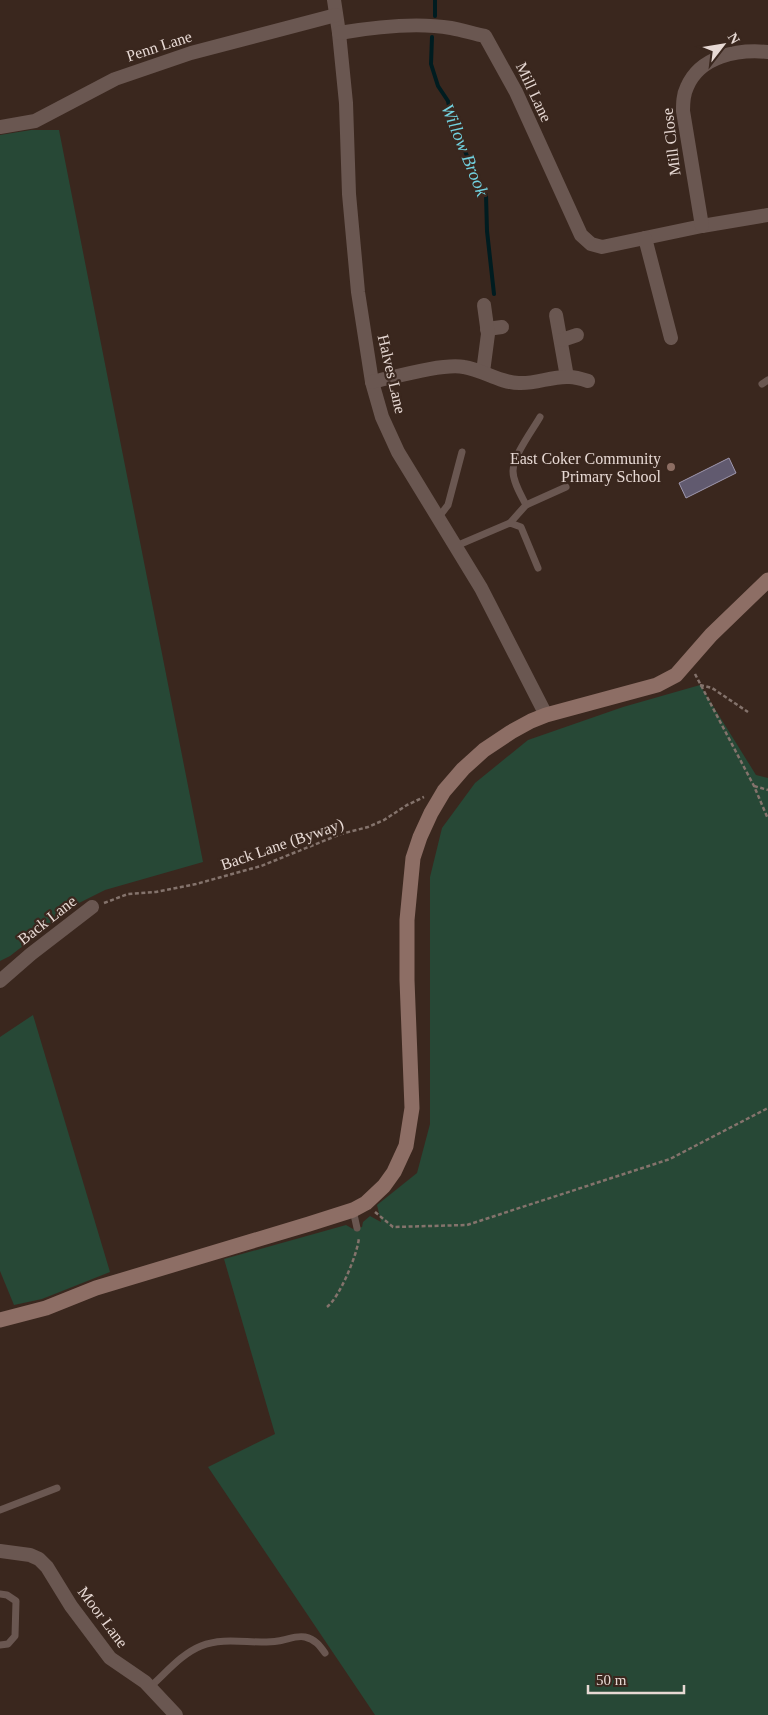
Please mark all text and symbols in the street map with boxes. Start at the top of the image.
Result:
north arrow [698,20,748,70]
street label: Penn Lane [124,27,194,65]
text: N [725,30,743,47]
street label: Mill Lane [513,60,555,124]
water label: Willow Brook [437,101,493,200]
street label: Mill Close [658,107,684,177]
street label: Halves Lane [375,333,409,415]
place label: East Coker Community Primary School [510,450,662,486]
marker: East Coker Community Primary School [665,461,677,473]
street label: Back Lane (Byway) [218,815,346,874]
street label: Back Lane [15,892,79,948]
street label: Moor Lane [75,1583,131,1651]
scale bar [588,1662,684,1694]
text: 50 m [596,1672,627,1688]

